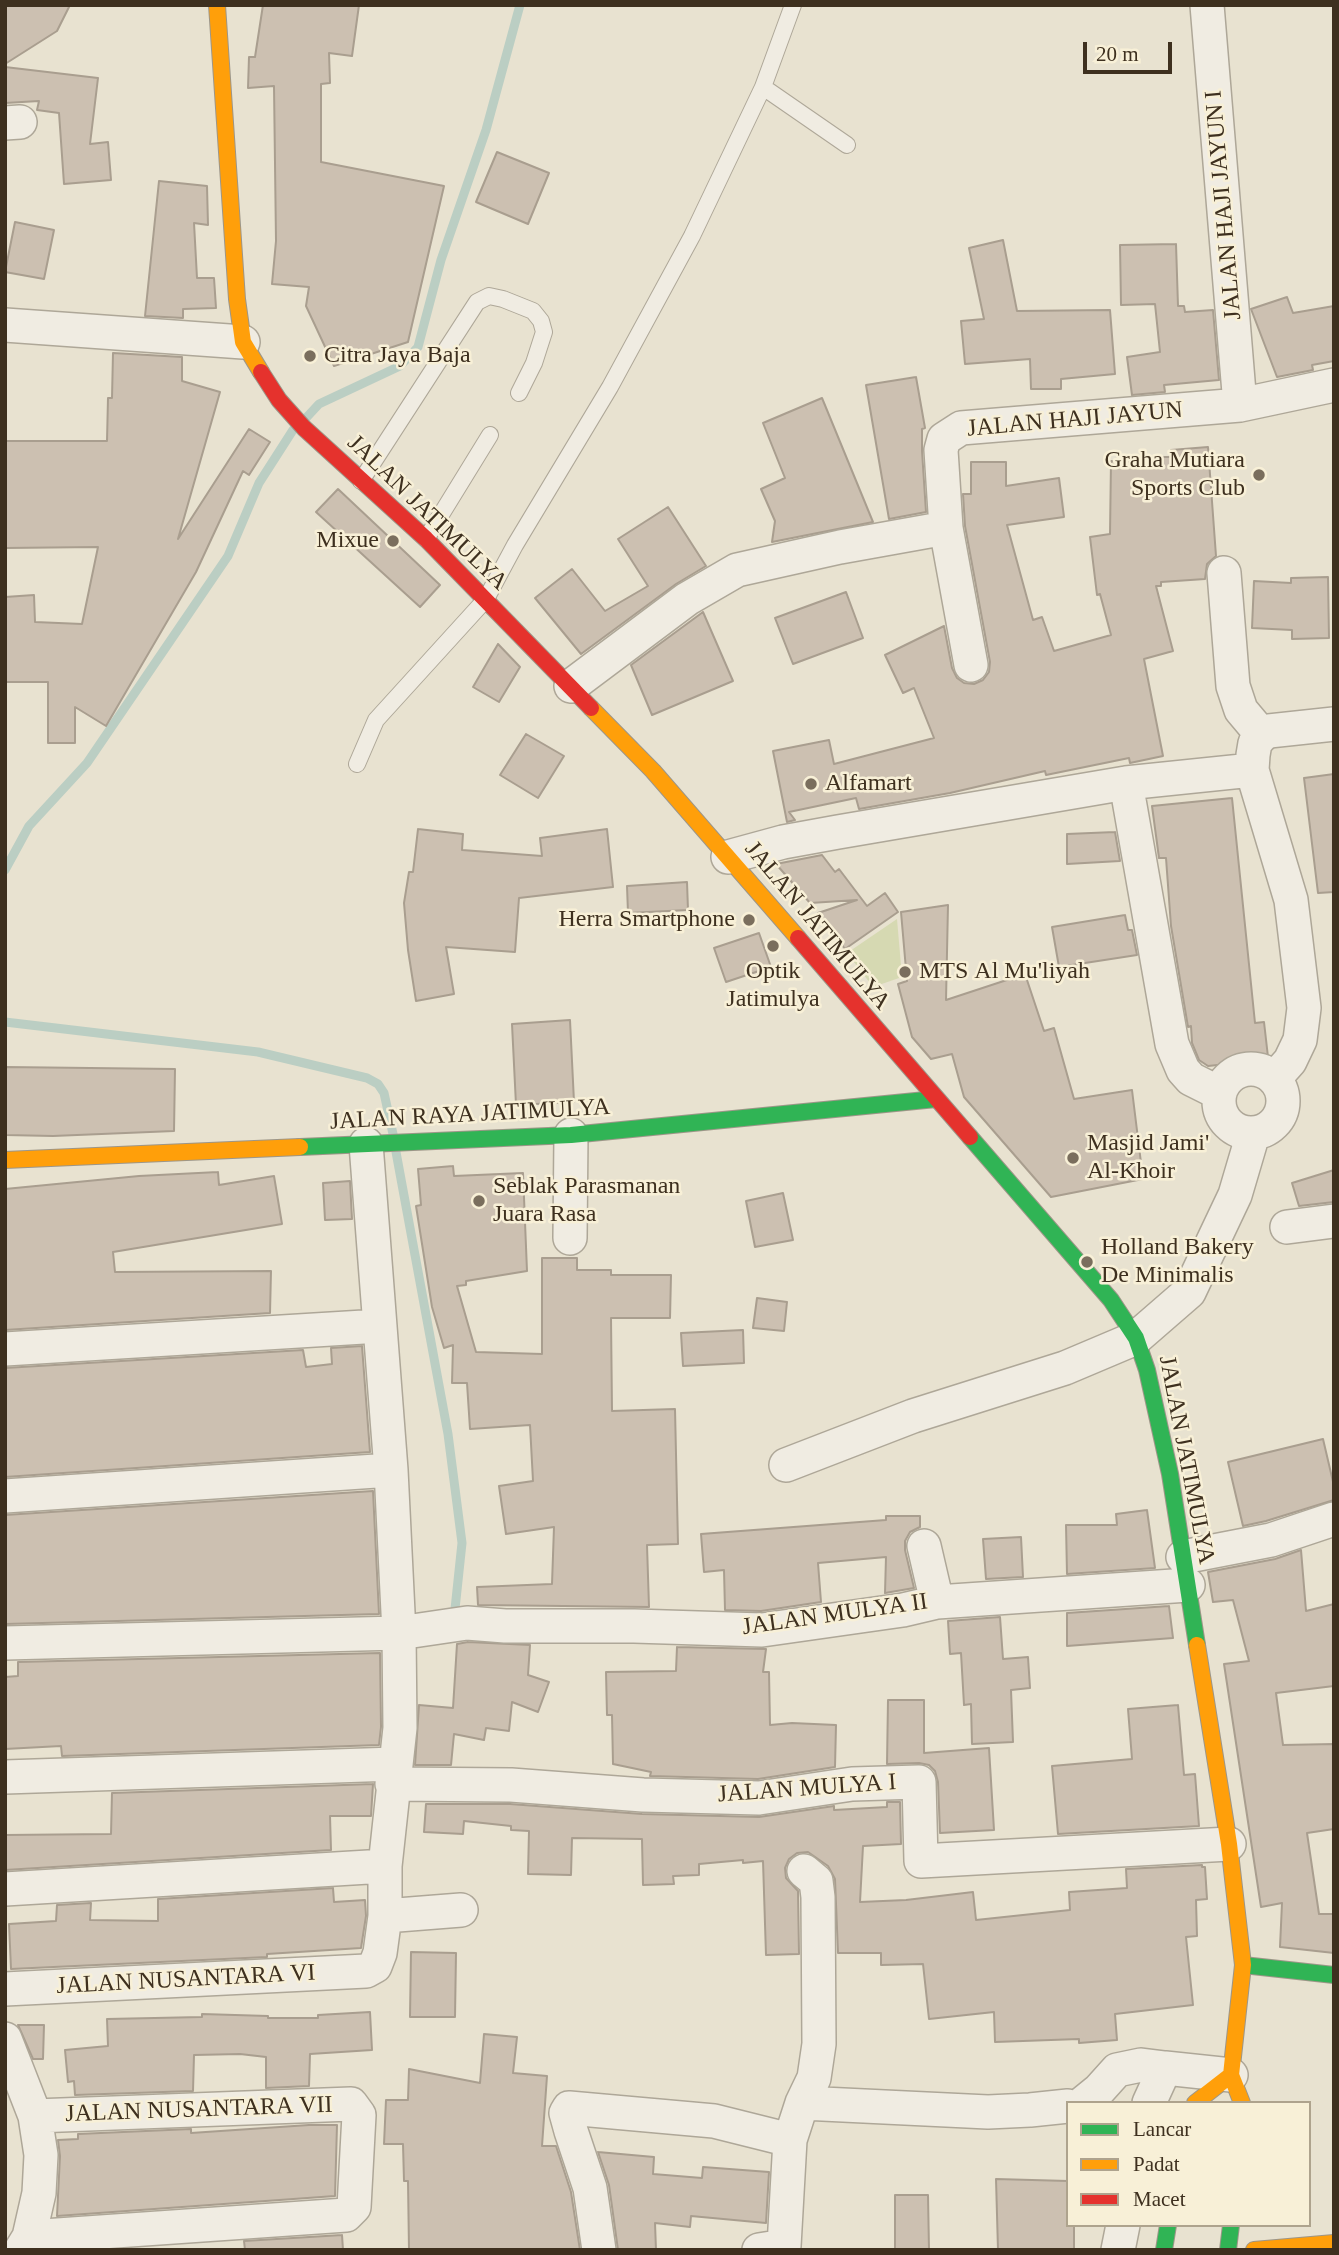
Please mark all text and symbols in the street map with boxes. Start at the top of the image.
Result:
scale bar [1087,28,1176,72]
text: 20 m [1096,42,1139,66]
street label: JALAN HAJI JAYUN I [1200,89,1248,321]
place label: Citra Jaya Baja [324,342,471,370]
marker: Citra Jaya Baja [302,348,318,364]
street label: JALAN HAJI JAYUN [966,396,1184,444]
street label: JALAN JATIMULYA [341,429,513,597]
place label: Graha Mutiara Sports Club [1104,447,1245,503]
marker: Graha Mutiara Sports Club [1251,467,1267,483]
place label: Mixue [316,527,379,555]
marker: Mixue [385,533,401,549]
place label: Alfamart [825,770,912,798]
marker: Alfamart [803,776,819,792]
street label: JALAN JATIMULYA [738,836,896,1016]
place label: Herra Smartphone [558,906,735,934]
marker: Herra Smartphone [741,912,757,928]
marker: Optik Jatimulya [765,938,781,954]
place label: Optik Jatimulya [726,958,820,1014]
place label: MTS Al Mu'liyah [919,958,1090,986]
marker: MTS Al Mu'liyah [897,964,913,980]
street label: JALAN RAYA JATIMULYA [329,1093,611,1137]
place label: Masjid Jami' Al-Khoir [1087,1130,1209,1186]
marker: Masjid Jami' Al-Khoir [1065,1150,1081,1166]
place label: Seblak Parasmanan Juara Rasa [493,1173,680,1229]
marker: Seblak Parasmanan Juara Rasa [471,1193,487,1209]
place label: Holland Bakery De Minimalis [1101,1234,1254,1290]
marker: Holland Bakery De Minimalis [1079,1254,1095,1270]
street label: JALAN JATIMULYA [1152,1353,1220,1567]
street label: JALAN MULYA II [740,1588,930,1642]
street label: JALAN MULYA I [717,1768,897,1810]
street label: JALAN NUSANTARA VI [56,1959,316,2001]
street label: JALAN NUSANTARA VII [65,2091,333,2129]
legend [1066,2101,1311,2227]
text: Lancar [1133,2117,1191,2141]
text: Padat [1133,2152,1180,2176]
text: Macet [1133,2187,1185,2211]

